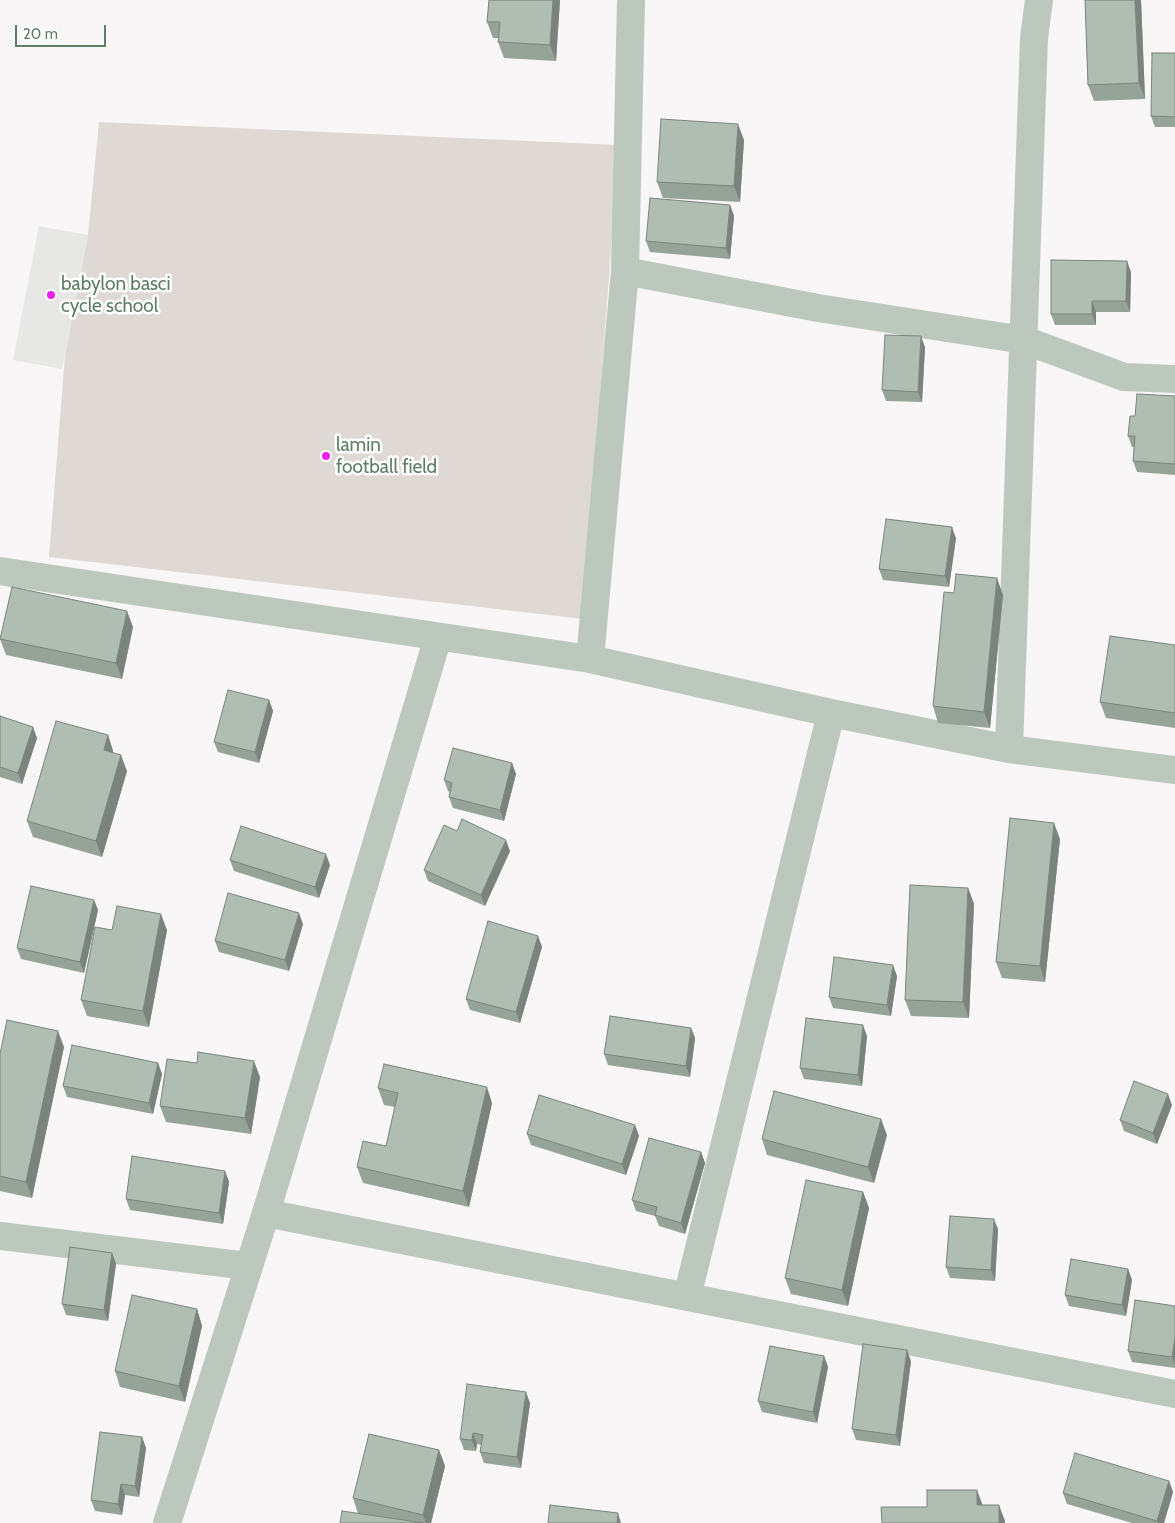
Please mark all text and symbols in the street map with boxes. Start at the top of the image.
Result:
scale bar [18,15,109,47]
text: 20 m [23,25,58,43]
place label: babylon basci cycle school [61,273,171,317]
marker: babylon basci cycle school [45,289,57,301]
place label: lamin football field [336,434,437,478]
marker: lamin football field [320,450,332,462]

